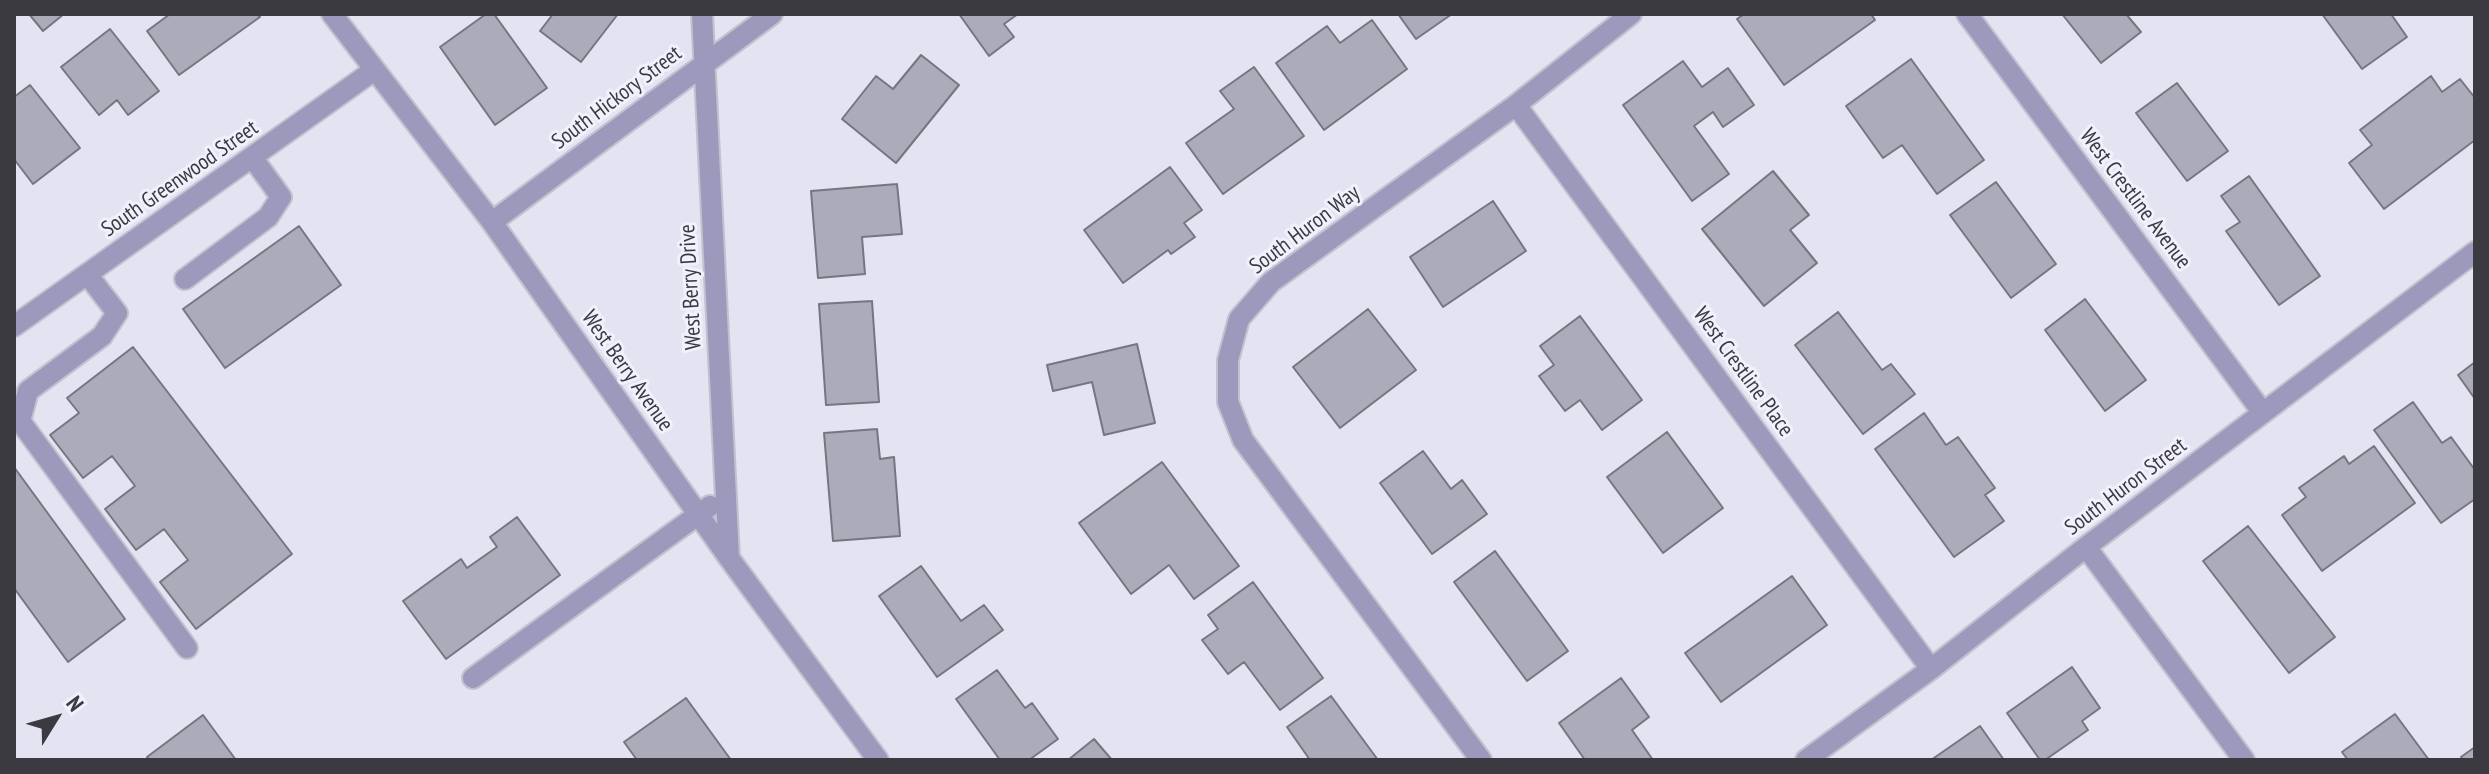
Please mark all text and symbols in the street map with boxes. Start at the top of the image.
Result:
street label: South Hickory Street [547,41,687,155]
street label: South Greenwood Street [97,115,263,243]
street label: West Crestline Avenue [2074,124,2196,274]
street label: South Huron Way [1245,180,1365,280]
street label: West Berry Drive [675,224,707,350]
street label: West Crestline Place [1687,302,1799,442]
street label: West Berry Avenue [576,306,678,436]
street label: South Huron Street [2060,433,2192,541]
north arrow [16,678,96,758]
text: N [60,690,90,717]

